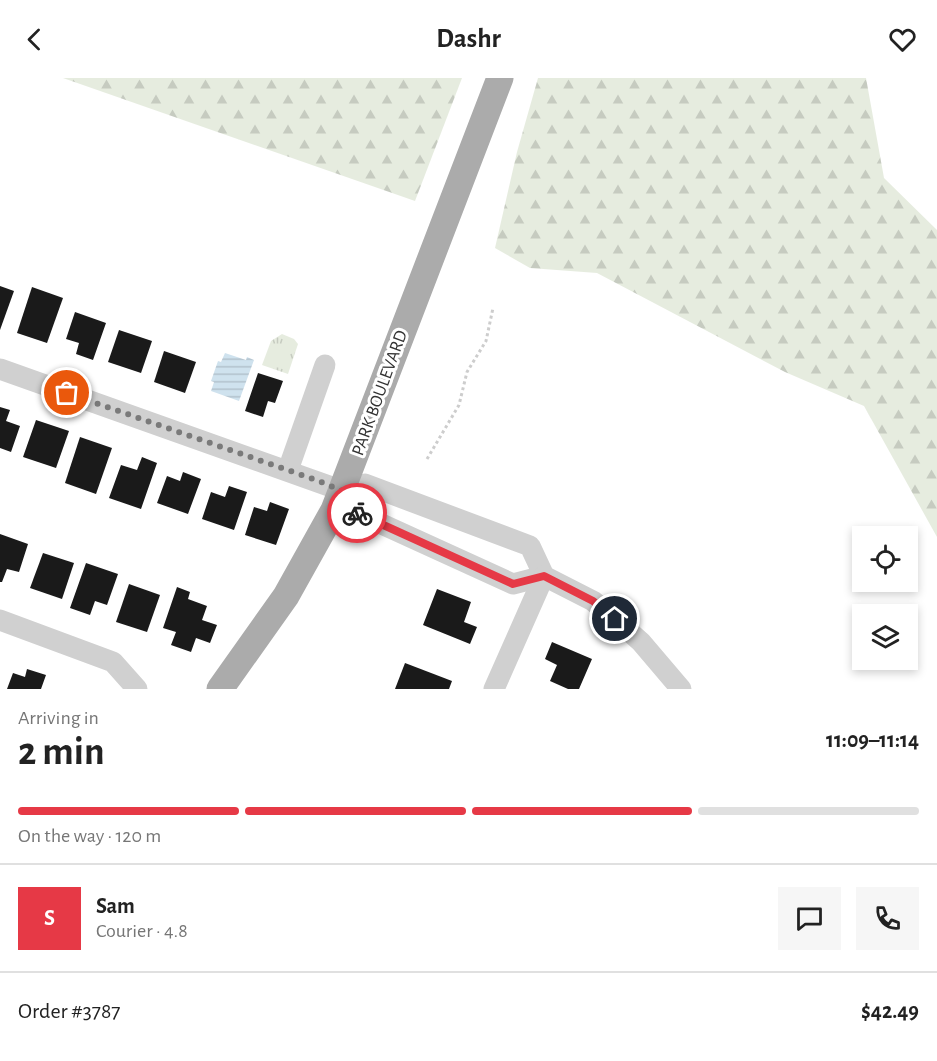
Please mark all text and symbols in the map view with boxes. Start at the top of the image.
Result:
icon: back [18,23,51,56]
icon: heart [886,23,919,56]
text: Dashr [436,25,501,52]
street label: PARK BOULEVARD [349,328,411,458]
pin [41,367,92,418]
icon: bag [50,376,83,409]
courier [327,483,387,543]
icon: bike [341,497,374,530]
map controls [852,526,918,670]
button: locate [852,526,918,592]
pin [589,593,640,644]
icon: home [598,602,631,635]
button: layers [852,604,918,670]
text: Arriving in [18,708,99,728]
text: 11:09–11:14 [826,729,919,751]
text: 2 min [18,733,105,772]
text: On the way · 120 m [18,826,161,846]
button: chat [778,887,841,950]
button: phone [856,887,919,950]
text: Sam [96,895,135,917]
text: S [44,907,55,929]
text: Courier · 4.8 [96,921,188,941]
text: Order #3787 [18,1000,121,1022]
text: $42.49 [861,1000,919,1022]

